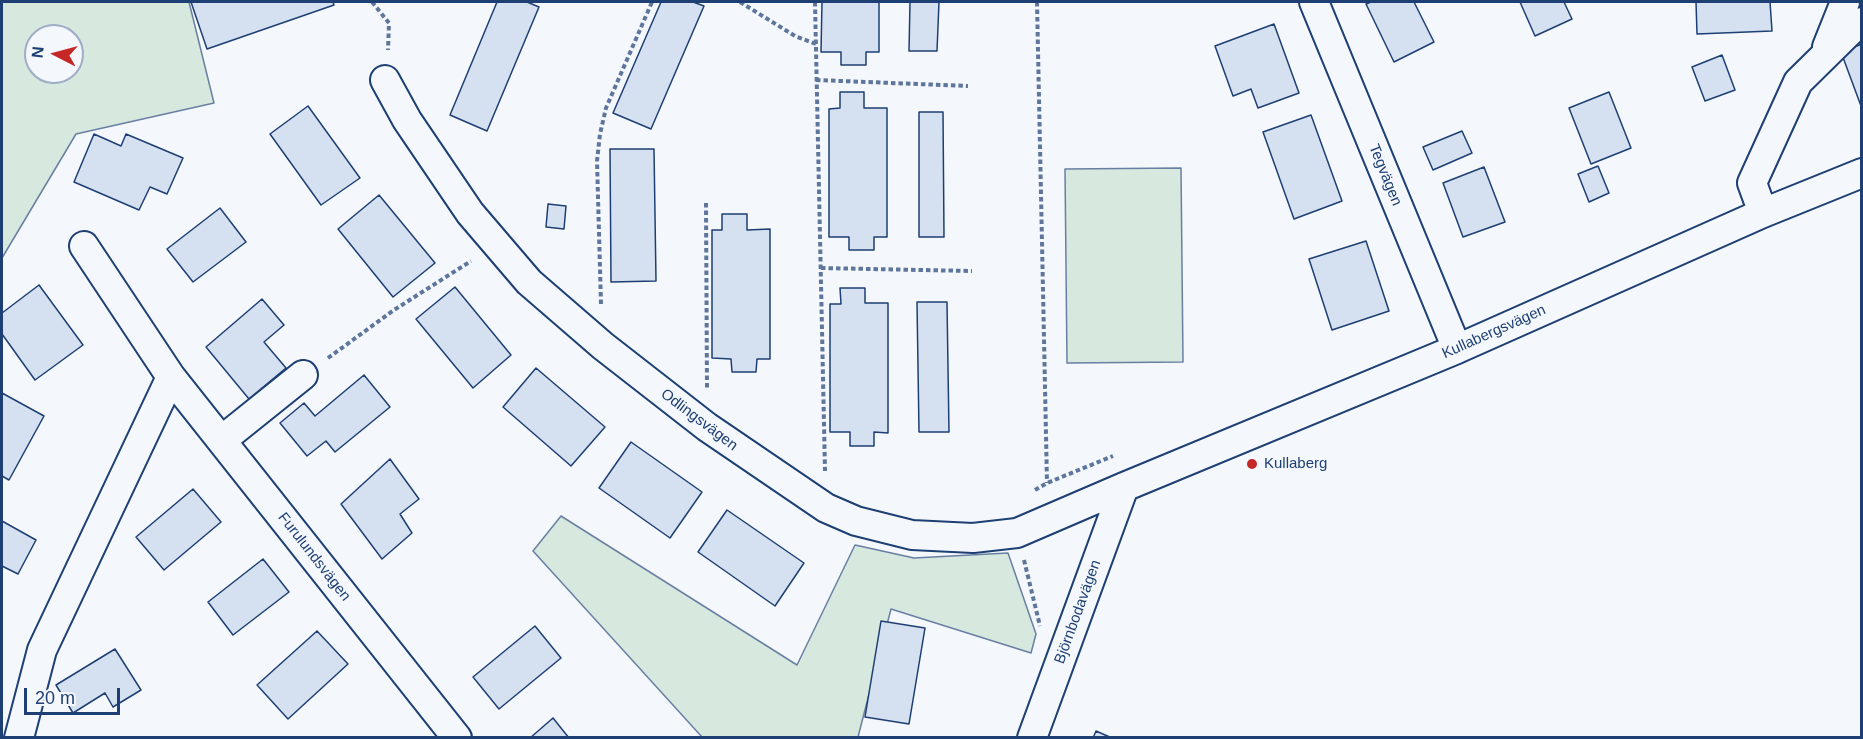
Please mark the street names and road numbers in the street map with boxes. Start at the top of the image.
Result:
street label: Tegvägen [1364,141,1406,209]
street label: Kullabergsvägen [1439,301,1549,363]
street label: Odlingsvägen [657,385,741,455]
street label: Furulundsvägen [274,509,354,605]
street label: Björnbodavägen [1051,558,1105,666]

